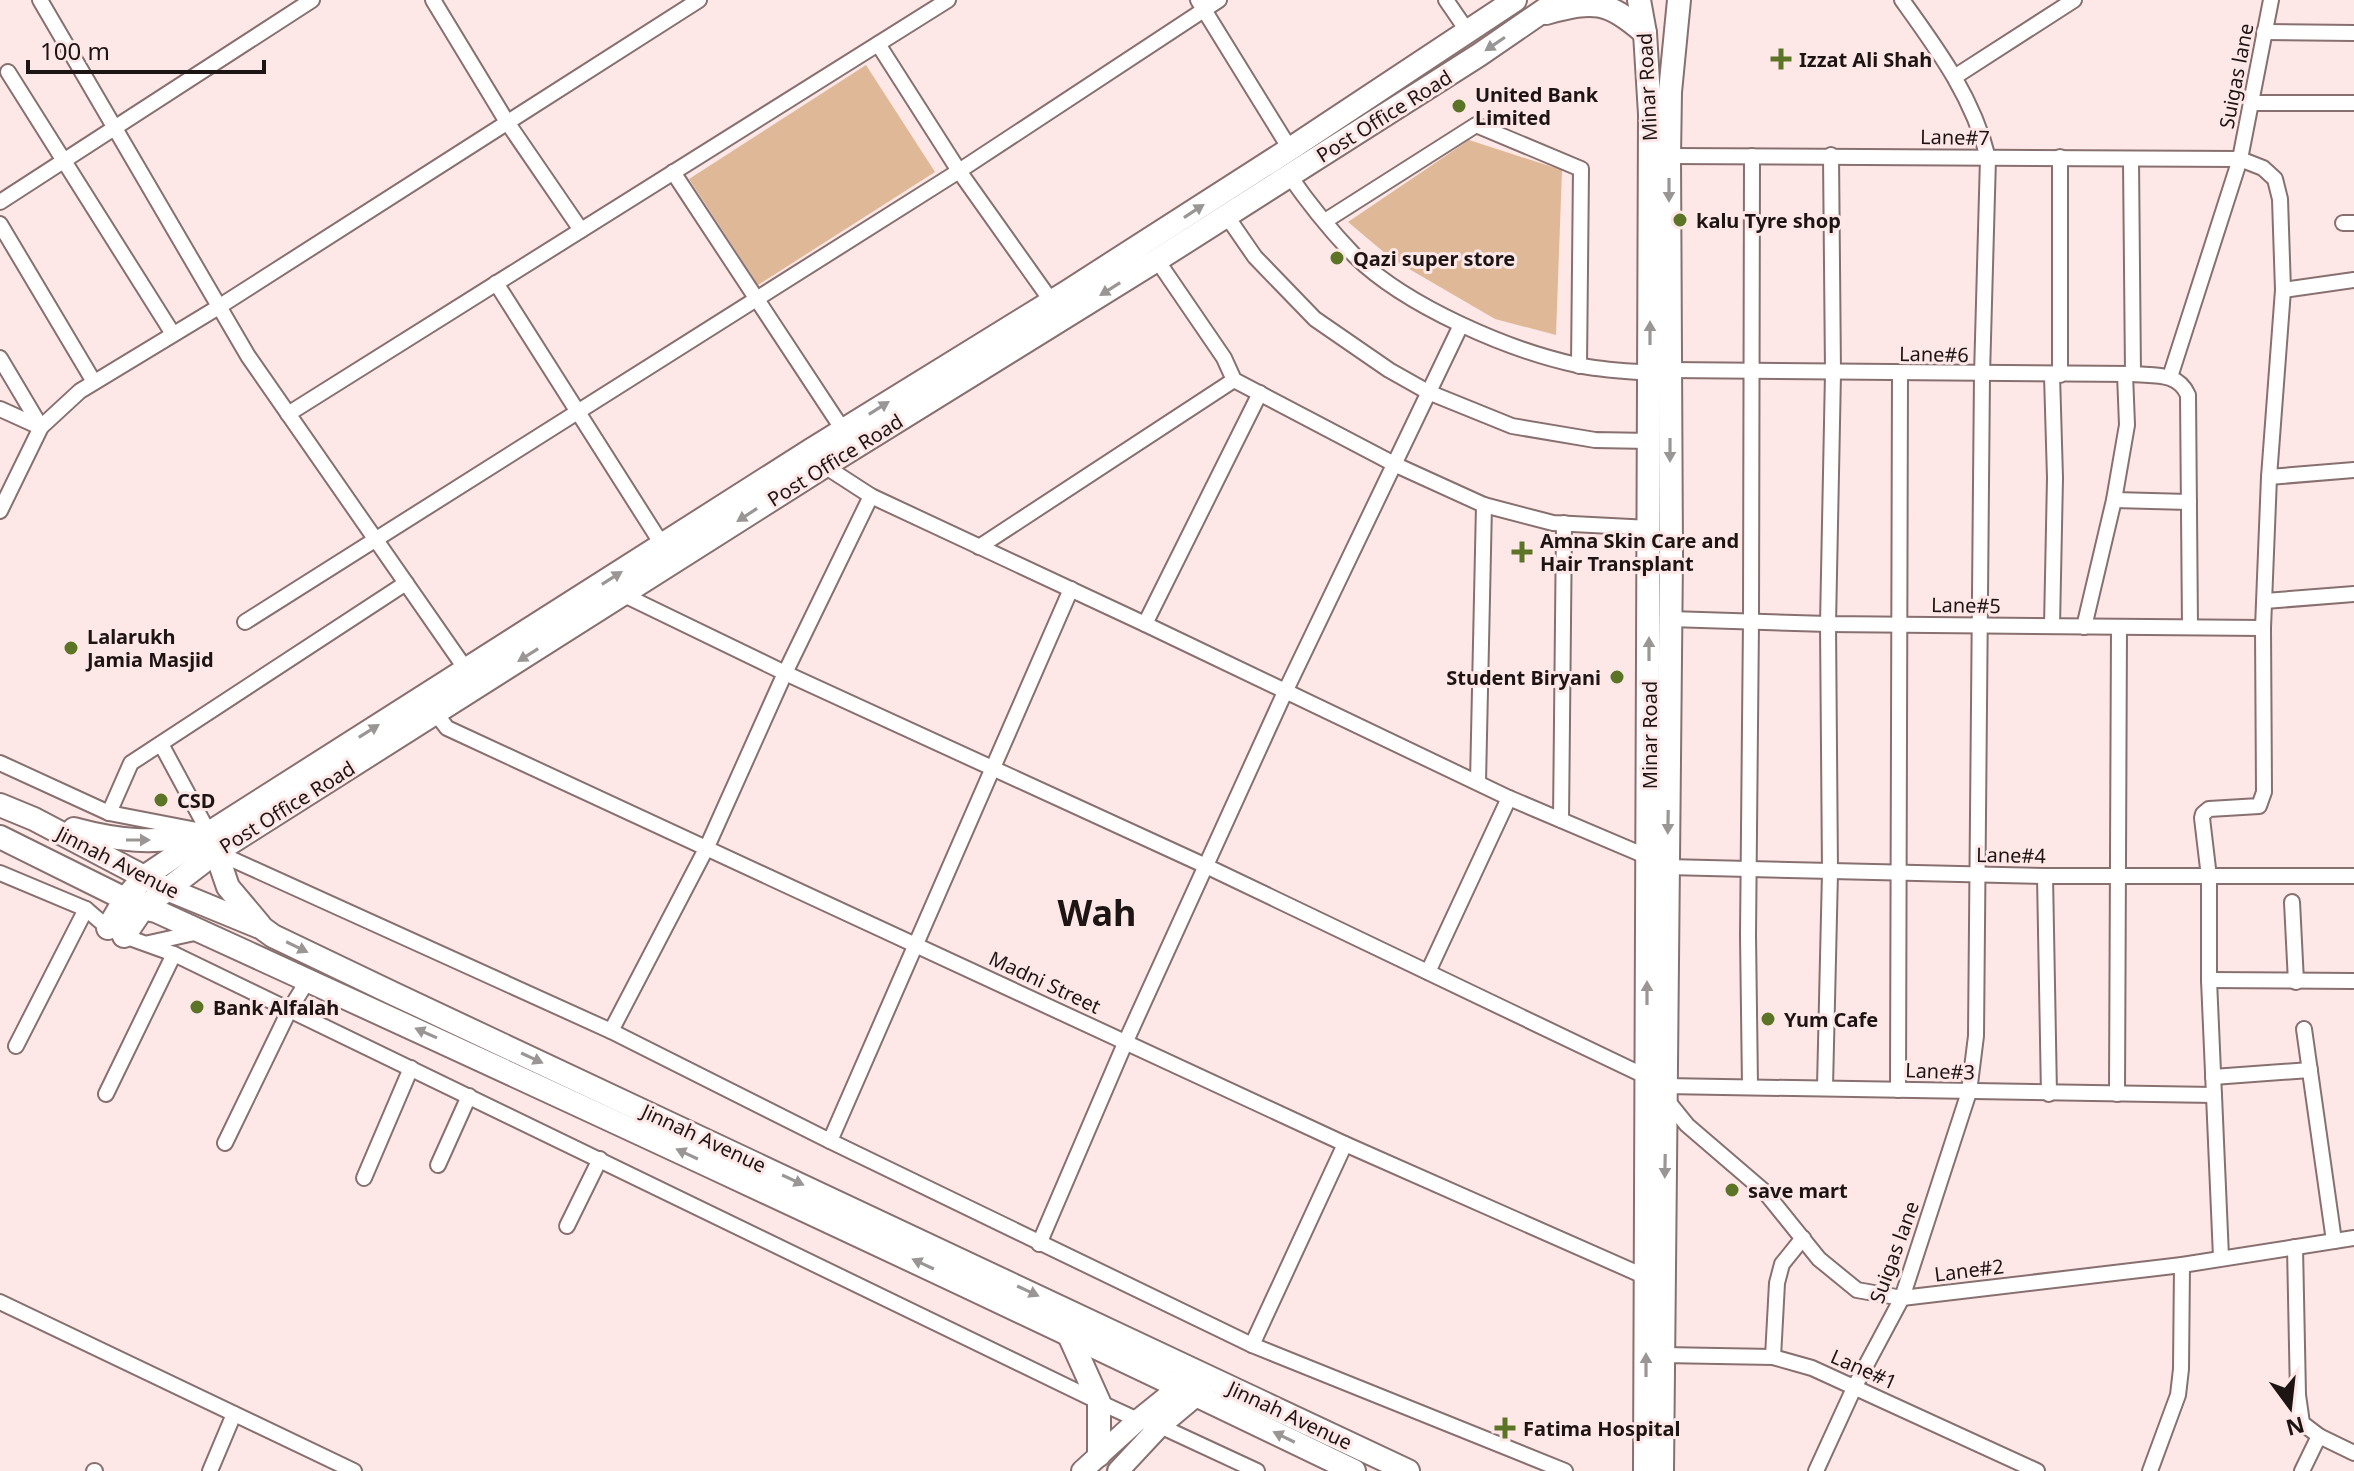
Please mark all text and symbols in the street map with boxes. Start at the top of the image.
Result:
street label: Suigas lane [2213,21,2259,131]
scale bar [28,24,264,74]
street label: Minar Road [1631,32,1663,142]
text: 100 m [40,34,110,67]
one-way arrow [1485,36,1506,51]
place label: Izzat Ali Shah [1799,46,1932,73]
marker: Izzat Ali Shah [1770,48,1792,70]
street label: Post Office Road [1311,64,1457,168]
place label: United Bank Limited [1475,81,1599,131]
marker: United Bank Limited [1450,97,1468,115]
street label: Lane#7 [1920,123,1990,151]
one-way arrow [1663,178,1675,203]
one-way arrow [1184,204,1205,219]
place label: kalu Tyre shop [1696,207,1841,234]
marker: kalu Tyre shop [1671,211,1689,229]
place label: Qazi super store [1353,245,1515,272]
marker: Qazi super store [1328,249,1346,267]
one-way arrow [1099,281,1122,296]
one-way arrow [1644,320,1656,345]
street label: Lane#6 [1899,340,1969,368]
one-way arrow [868,402,890,416]
street label: Post Office Road [762,408,908,512]
one-way arrow [1664,438,1676,463]
one-way arrow [737,508,758,523]
place label: Amna Skin Care and Hair Transplant [1540,527,1739,577]
marker: Amna Skin Care and Hair Transplant [1511,541,1533,563]
one-way arrow [601,571,623,585]
street label: Lane#5 [1931,591,2001,619]
place label: Lalarukh Jamia Masjid [85,623,214,673]
one-way arrow [1643,636,1655,661]
marker: Lalarukh Jamia Masjid [62,639,80,657]
one-way arrow [517,647,539,661]
place label: Student Biryani [1446,664,1601,691]
marker: Student Biryani [1608,668,1626,686]
street label: Minar Road [1636,681,1663,789]
one-way arrow [358,724,379,739]
street label: Post Office Road [214,755,360,859]
place label: CSD [177,787,216,814]
marker: CSD [152,791,170,809]
one-way arrow [1662,810,1674,835]
street label: Jinnah Avenue [50,819,184,905]
one-way arrow [126,834,151,846]
street label: Lane#4 [1976,841,2047,869]
district label: Wah [1057,888,1137,937]
one-way arrow [286,940,309,954]
street label: Madni Street [985,944,1105,1020]
one-way arrow [1641,980,1654,1005]
place label: Bank Alfalah [213,994,339,1021]
marker: Bank Alfalah [188,998,206,1016]
place label: Yum Cafe [1784,1006,1878,1033]
marker: Yum Cafe [1759,1010,1777,1028]
one-way arrow [414,1026,438,1040]
one-way arrow [521,1051,544,1065]
street label: Lane#3 [1905,1056,1975,1086]
street label: Jinnah Avenue [636,1097,771,1179]
one-way arrow [676,1147,699,1161]
one-way arrow [1659,1154,1671,1179]
one-way arrow [782,1173,805,1187]
place label: save mart [1748,1177,1848,1204]
marker: save mart [1723,1181,1741,1199]
street label: Suigas lane [1863,1197,1925,1307]
street label: Lane#2 [1933,1252,2005,1288]
one-way arrow [911,1257,935,1271]
one-way arrow [1017,1284,1040,1298]
street label: Lane#1 [1827,1342,1901,1396]
one-way arrow [1640,1352,1652,1377]
north arrow [2250,1367,2330,1447]
street label: Jinnah Avenue [1222,1374,1357,1456]
text: N [2283,1410,2308,1444]
place label: Fatima Hospital [1523,1415,1680,1442]
marker: Fatima Hospital [1494,1417,1516,1439]
one-way arrow [1272,1430,1295,1444]

